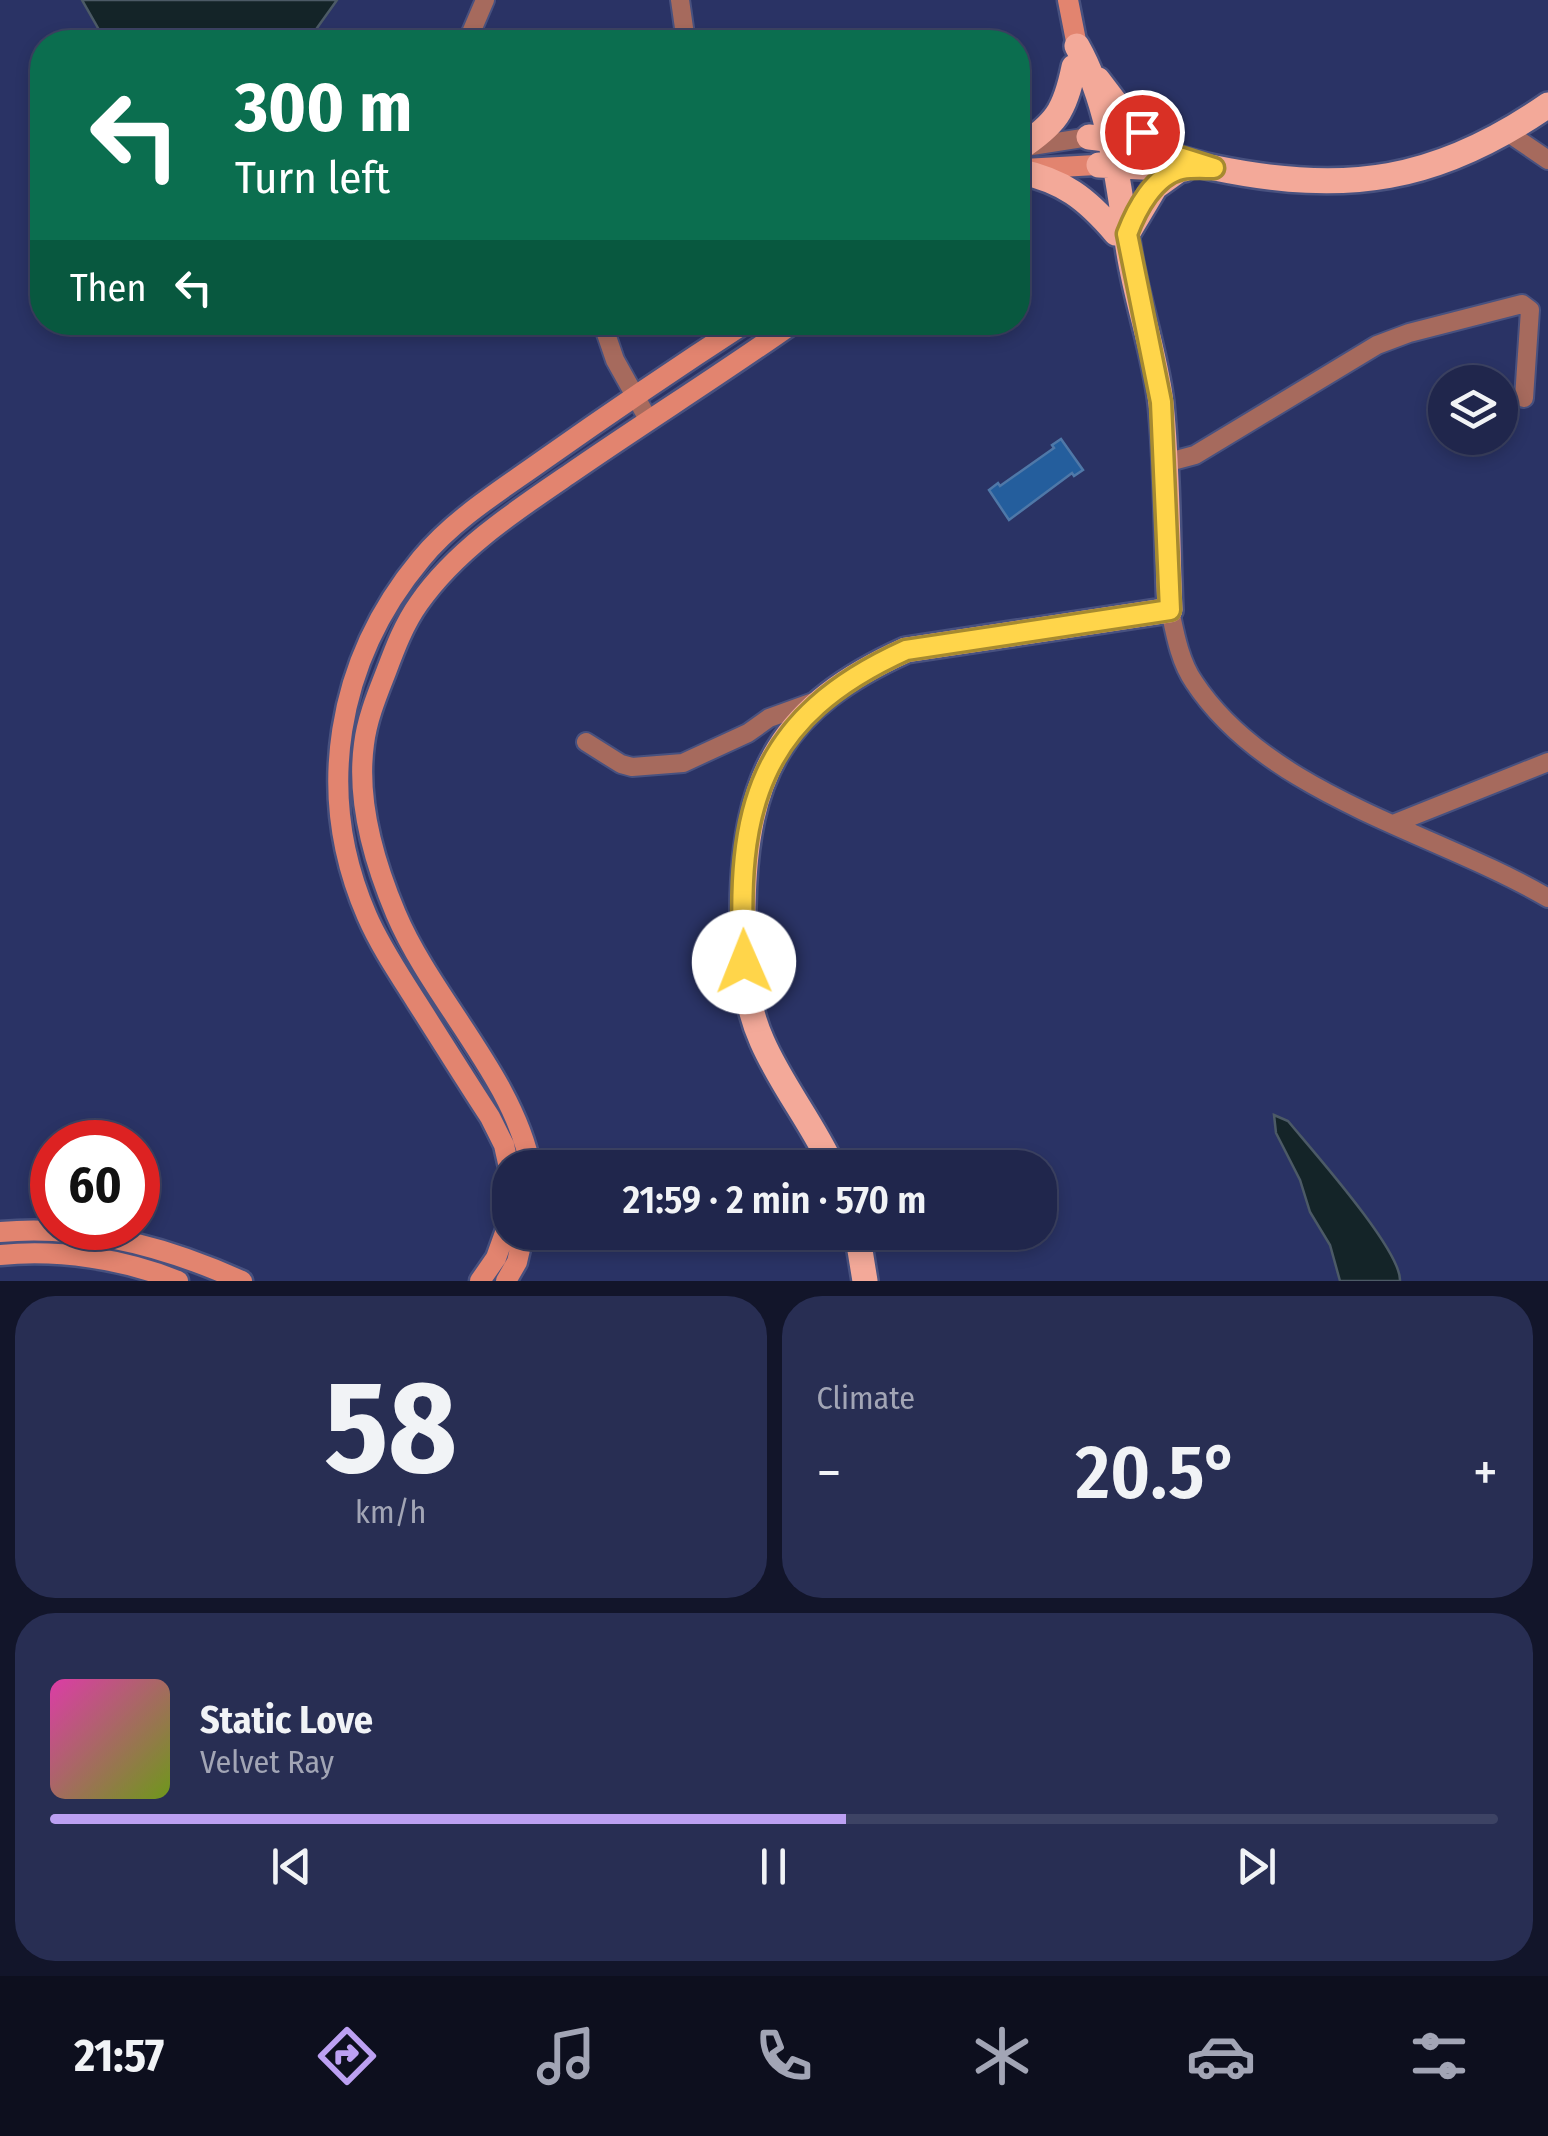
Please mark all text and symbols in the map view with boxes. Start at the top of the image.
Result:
text: 300 m [235,66,413,150]
icon: left [70,70,200,200]
pin [1100,90,1185,175]
icon: arrive [1115,105,1170,160]
text: Turn left [235,151,390,205]
icon: left [166,260,221,315]
text: Then [70,265,146,311]
map controls [1428,365,1518,455]
button: layers [1428,365,1518,455]
position arrow [692,910,796,1014]
speed limit sign: 60 [30,1120,160,1250]
text: 21:59 · 2 min · 570 m [623,1177,926,1223]
text: 58 [325,1350,457,1506]
text: Climate [817,1379,915,1417]
text: 20.5° [1076,1428,1239,1518]
text: − [817,1440,841,1506]
text: + [1473,1440,1498,1506]
text: km/h [355,1493,426,1531]
text: Static Love [200,1697,373,1743]
text: Velvet Ray [200,1743,334,1781]
icon: previous [264,1839,319,1894]
icon: pause [746,1839,801,1894]
icon: next [1229,1839,1284,1894]
icon: directions [312,2021,382,2091]
icon: music [531,2021,601,2091]
icon: phone [749,2021,819,2091]
icon: climate [967,2021,1037,2091]
icon: car [1186,2021,1256,2091]
icon: filters [1404,2021,1474,2091]
text: 21:57 [74,2029,164,2083]

